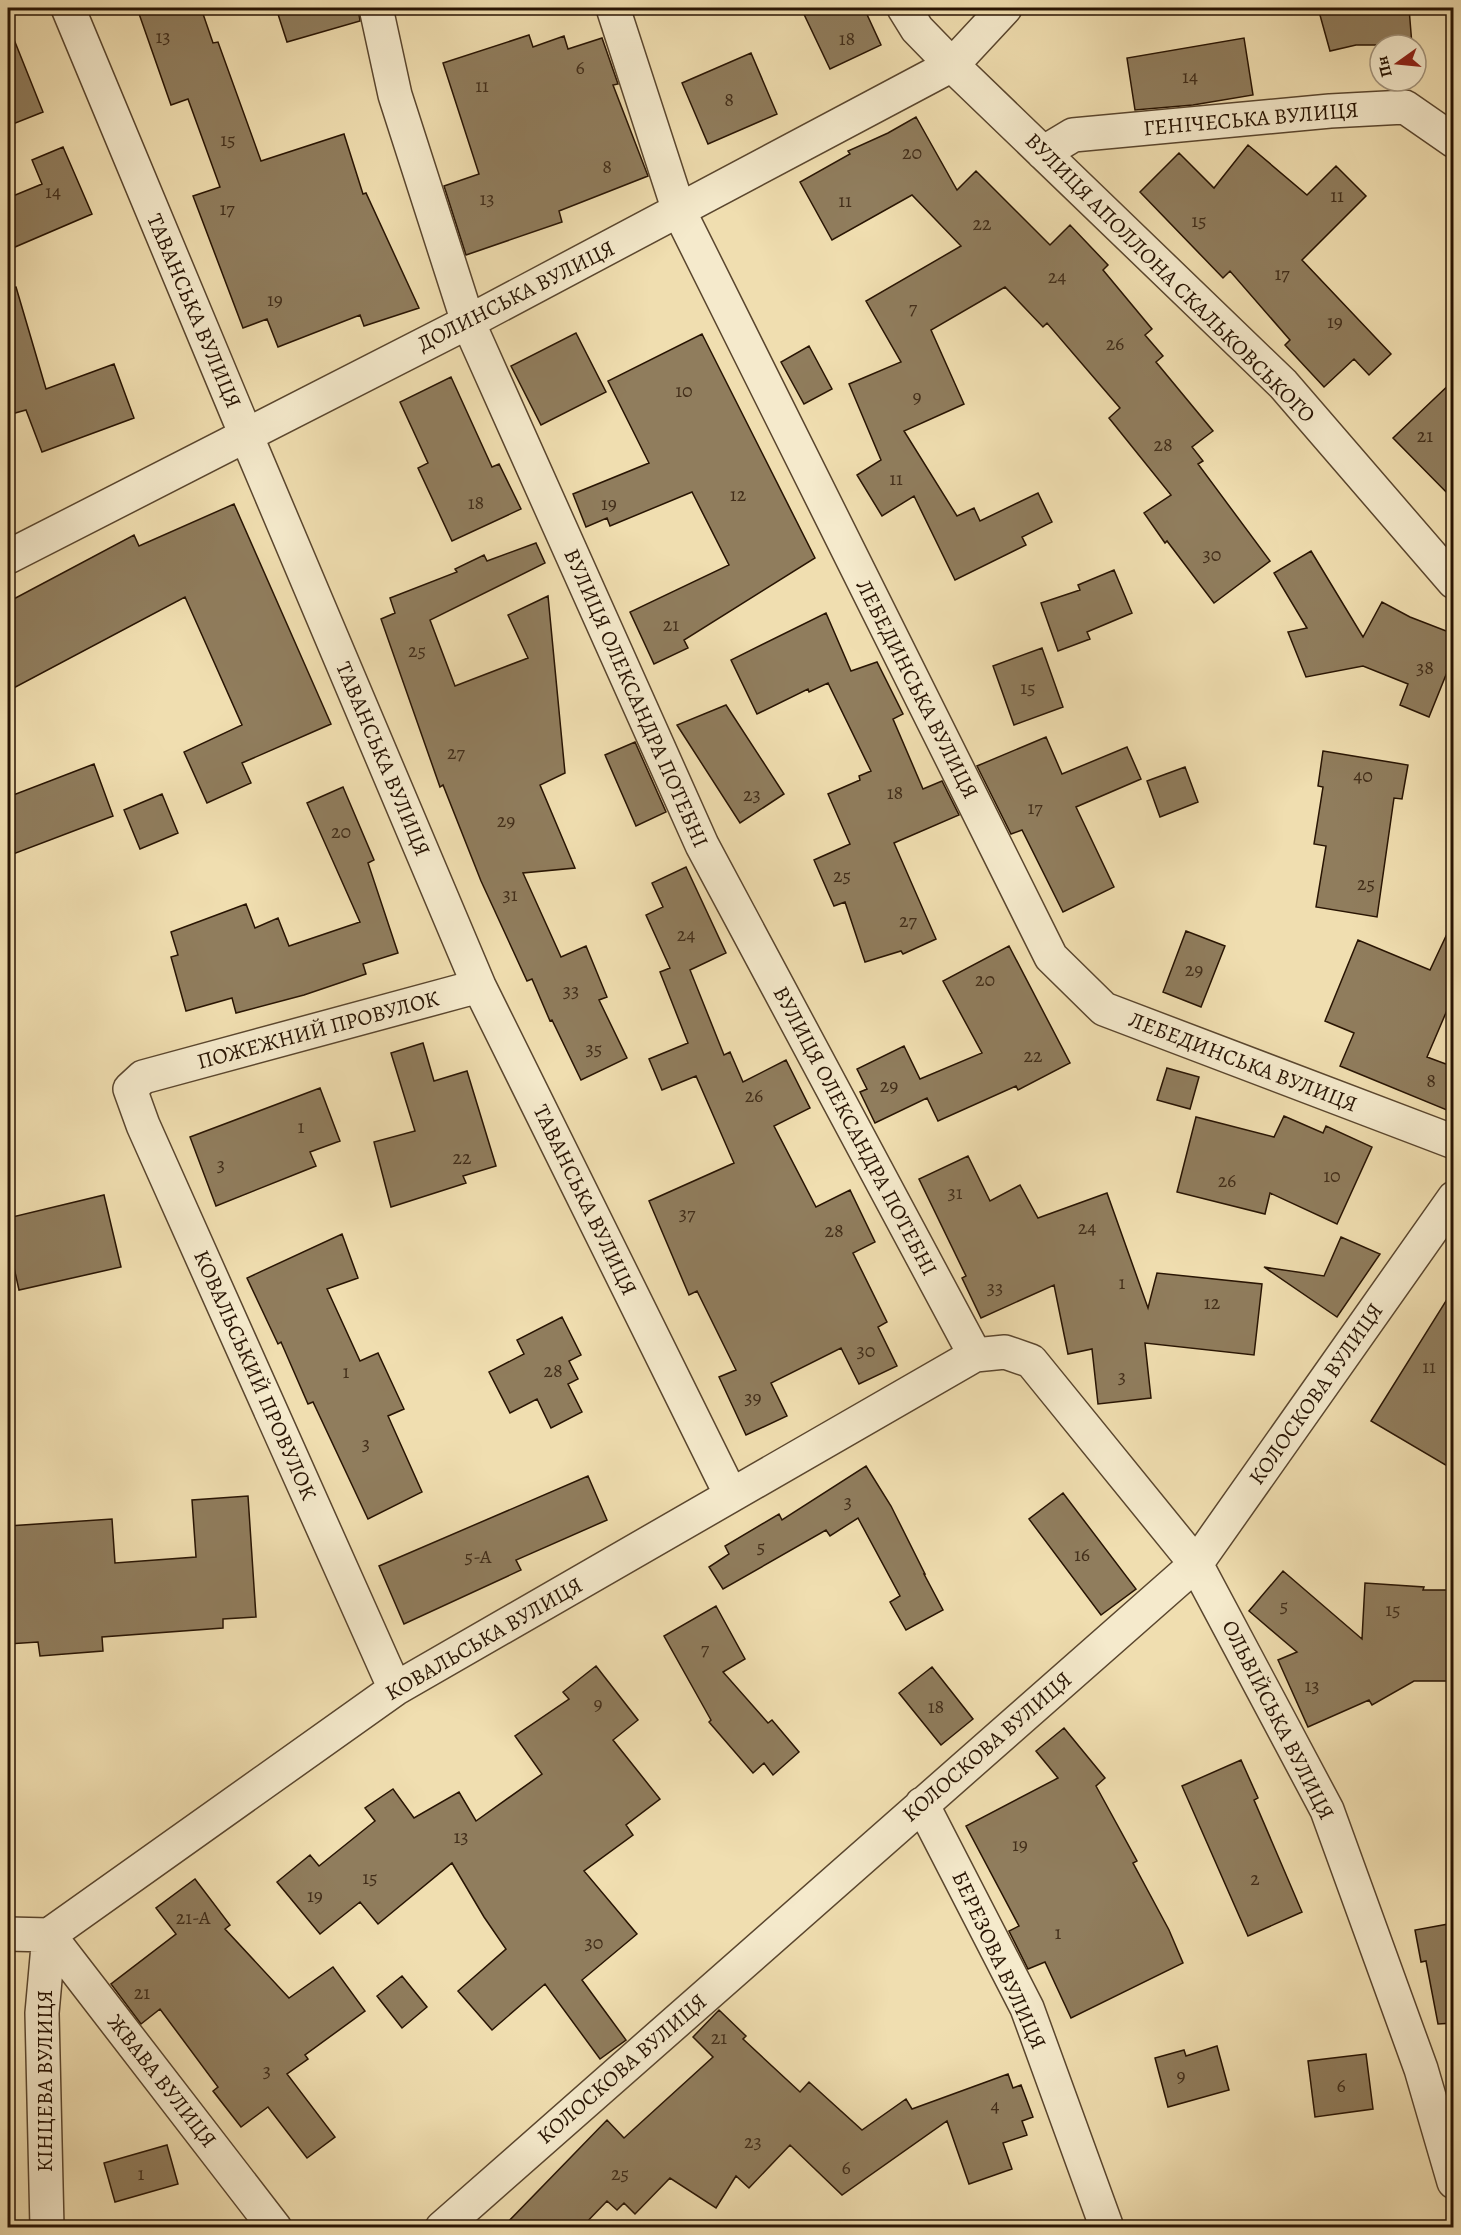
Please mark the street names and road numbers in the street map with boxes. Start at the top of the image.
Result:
street label: ГЕНІЧЕСЬКА ВУЛИЦЯ [1142,95,1360,143]
street label: ВУЛИЦЯ АПОЛЛОНА СКАЛЬКОВСЬКОГО [1018,126,1322,430]
street label: ТАВАНСЬКА ВУЛИЦЯ [139,209,249,413]
street label: ДОЛИНСЬКА ВУЛИЦЯ [412,233,620,359]
street label: ВУЛИЦЯ ОЛЕКСАНДРА ПОТЕБНІ [556,544,716,852]
street label: ЛЕБЕДИНСЬКА ВУЛИЦЯ [849,574,985,804]
street label: ТАВАНСЬКА ВУЛИЦЯ [328,657,438,861]
street label: ВУЛИЦЯ ОЛЕКСАНДРА ПОТЕБНІ [766,981,944,1281]
street label: ПОЖЕЖНИЙ ПРОВУЛОК [194,983,442,1077]
street label: ЛЕБЕДИНСЬКА ВУЛИЦЯ [1124,1005,1362,1119]
street label: ТАВАНСЬКА ВУЛИЦЯ [526,1100,644,1300]
street label: КОВАЛЬСЬКИЙ ПРОВУЛОК [186,1245,324,1505]
street label: КОЛОСКОВА ВУЛИЦЯ [1242,1297,1390,1491]
street label: КОВАЛЬСЬКА ВУЛИЦЯ [380,1570,588,1708]
street label: ОЛЬВІЙСЬКА ВУЛИЦЯ [1215,1615,1341,1825]
street label: КОЛОСКОВА ВУЛИЦЯ [896,1665,1078,1829]
street label: БЕРЕЗОВА ВУЛИЦЯ [945,1866,1053,2054]
street label: КОЛОСКОВА ВУЛИЦЯ [531,1987,713,2151]
street label: КІНЦЕВА ВУЛИЦЯ [30,1990,60,2172]
street label: ЖВАВА ВУЛИЦЯ [100,2008,224,2154]

